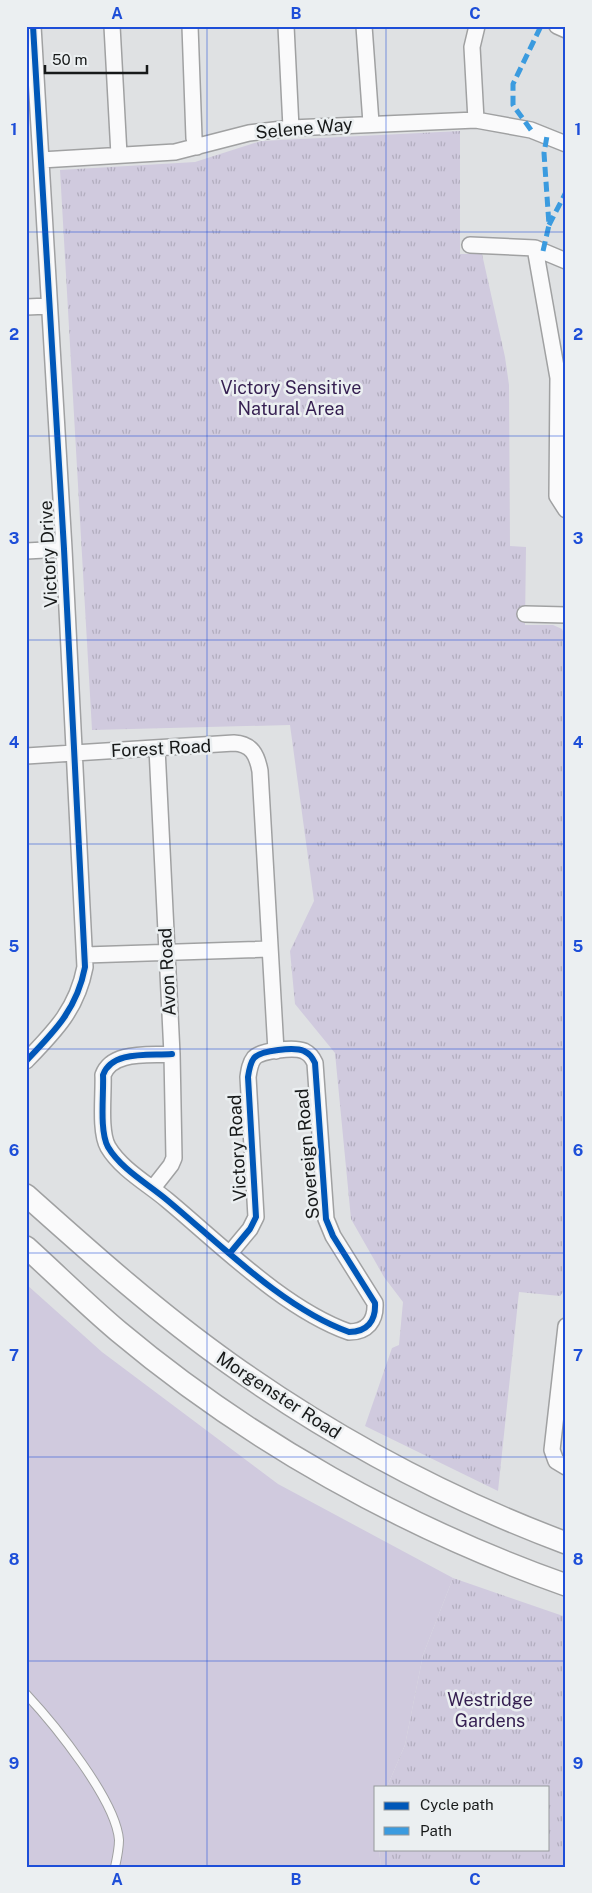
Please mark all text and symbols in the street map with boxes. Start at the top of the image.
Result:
text: A [111,4,123,23]
text: B [291,4,302,23]
text: C [469,4,481,23]
scale bar [45,42,148,74]
text: 50 m [52,51,87,68]
street label: Selene Way [254,113,354,143]
text: 1 [11,120,17,139]
text: 1 [575,120,581,139]
text: 2 [9,325,19,344]
text: 2 [573,325,583,344]
park label: Victory Sensitive Natural Area [221,377,361,419]
street label: Victory Drive [35,500,61,608]
text: 3 [9,529,19,548]
text: 3 [573,529,583,548]
text: 4 [9,733,20,752]
text: 4 [573,733,584,752]
street label: Forest Road [110,735,212,761]
street label: Avon Road [154,927,180,1017]
text: 5 [9,937,20,956]
text: 5 [573,937,584,956]
street label: Sovereign Road [291,1088,323,1220]
street label: Victory Road [224,1094,250,1202]
text: 6 [9,1141,19,1160]
text: 6 [573,1141,583,1160]
text: 7 [9,1346,19,1365]
text: 7 [573,1346,583,1365]
street label: Morgenster Road [213,1347,345,1443]
text: 8 [9,1550,20,1569]
text: 8 [573,1550,584,1569]
park label: Westridge Gardens [447,1689,533,1731]
text: 9 [9,1754,19,1773]
text: 9 [573,1754,583,1773]
legend [374,1786,550,1850]
text: Cycle path [420,1796,494,1813]
text: Path [420,1822,452,1839]
text: A [111,1870,123,1889]
text: B [291,1870,302,1889]
text: C [469,1870,481,1889]

